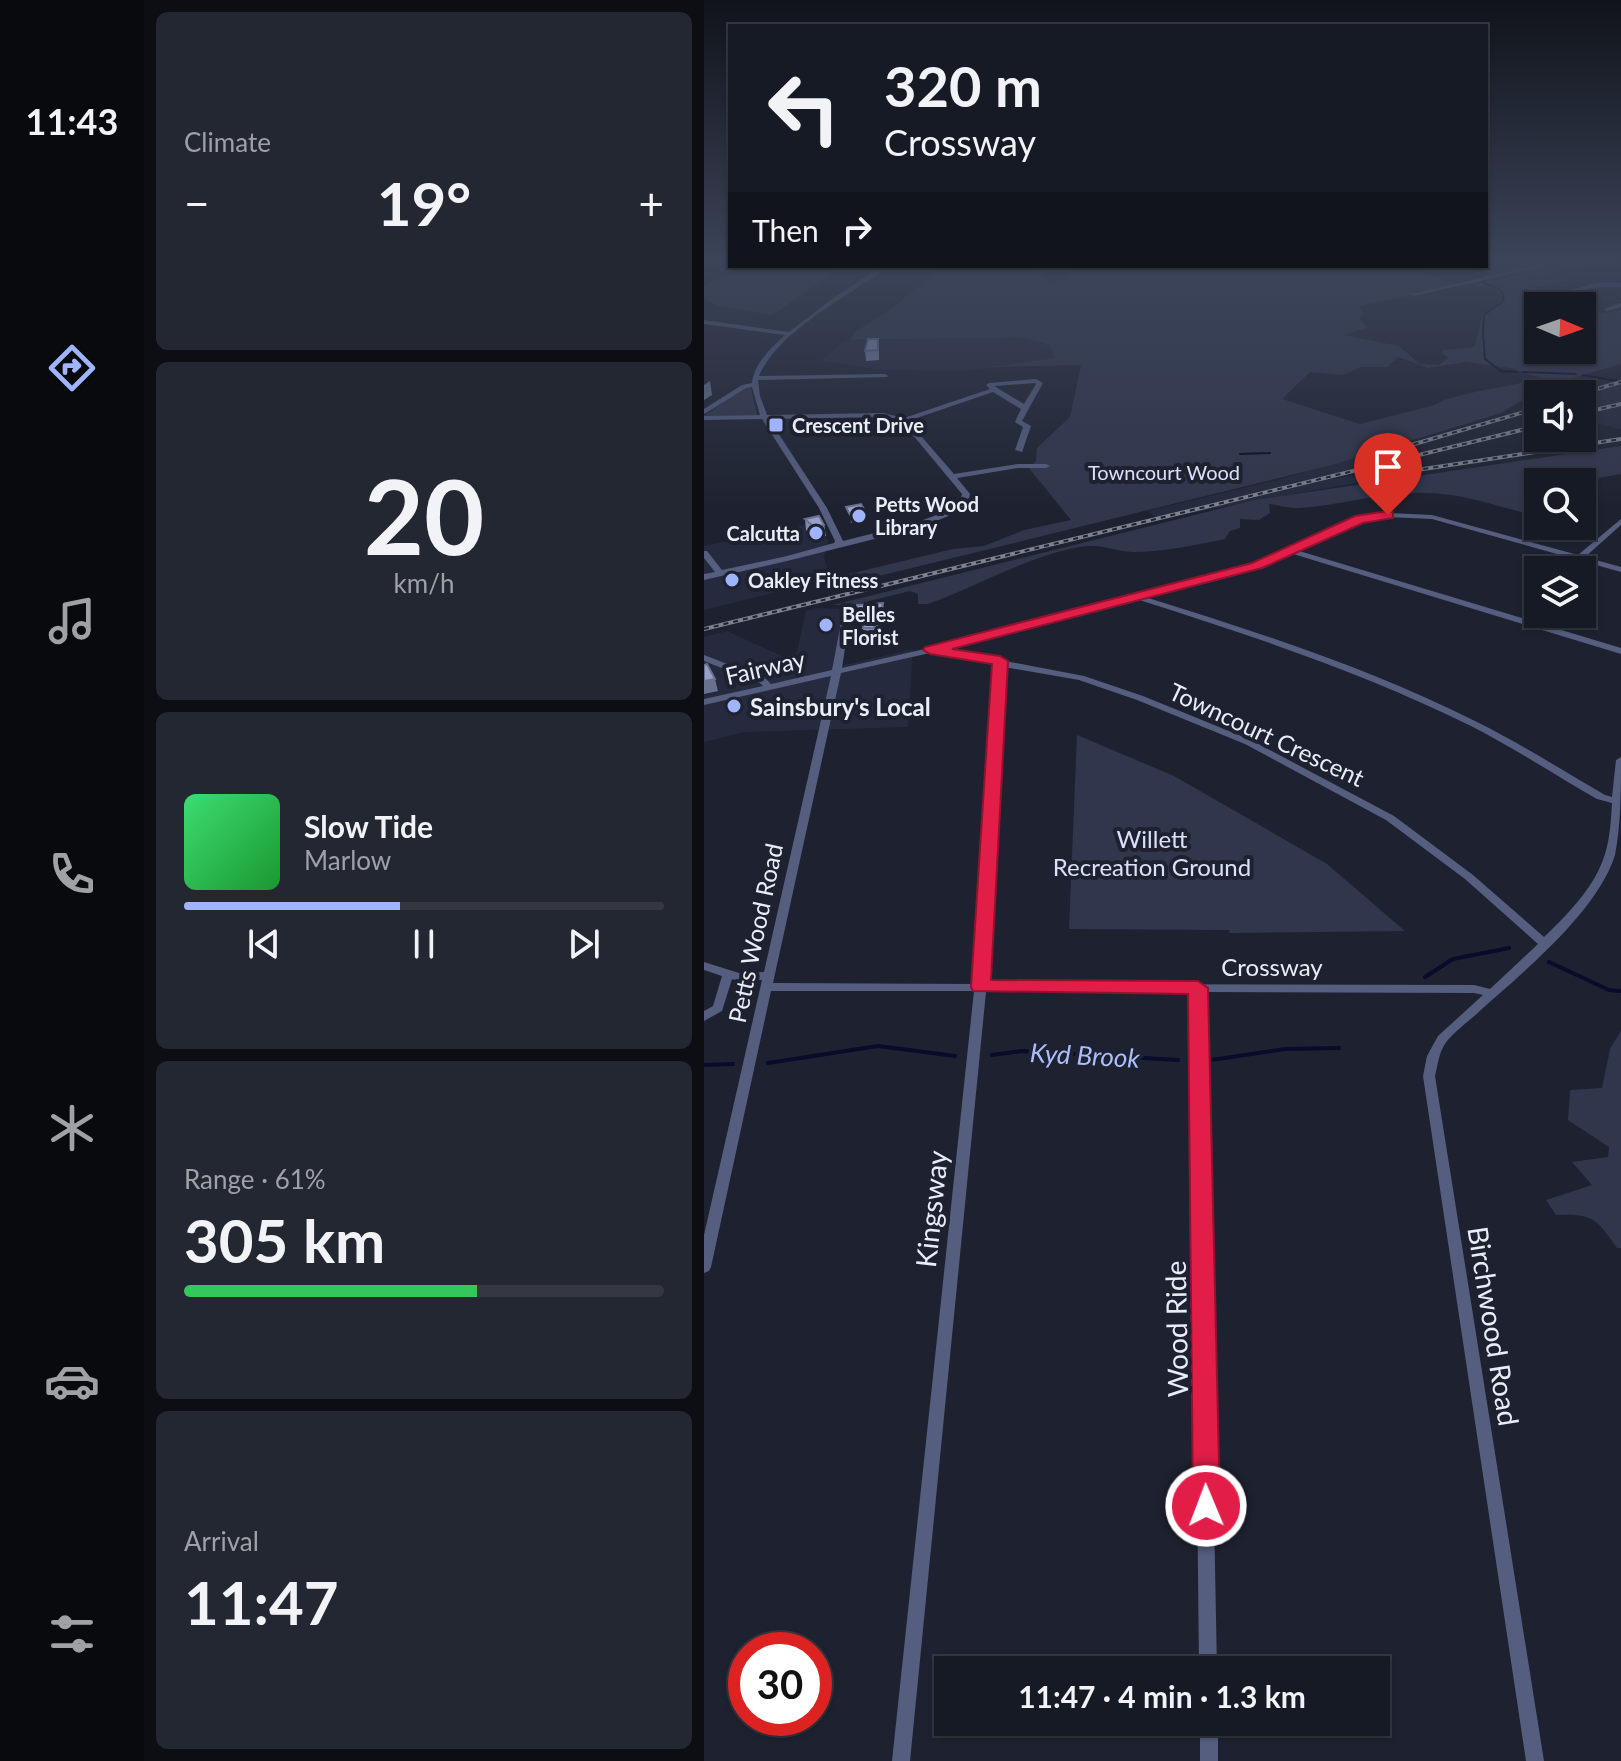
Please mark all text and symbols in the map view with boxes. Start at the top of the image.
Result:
text: 320 m [884,52,1042,119]
icon: left [752,56,856,160]
text: 11:43 [26,99,118,143]
text: Crossway [884,120,1036,164]
text: Climate [184,126,271,158]
text: 19° [377,167,471,239]
text: − [184,177,210,229]
text: + [638,177,664,229]
icon: right [835,208,879,252]
text: Then [752,212,819,248]
north arrow [1524,292,1596,364]
map controls [1524,292,1596,628]
icon: directions [44,340,100,396]
button: sound [1524,380,1596,452]
place label: Crescent Drive [792,413,924,437]
marker: Crescent Drive [767,416,785,434]
pin [1354,433,1422,515]
icon: arrive [1366,445,1410,489]
text: 20 [364,452,484,577]
park label: Towncourt Wood [1088,460,1240,484]
button: search [1524,468,1596,540]
place label: Petts Wood Library [875,492,979,539]
marker: Petts Wood Library [850,507,868,525]
place label: Calcutta [727,521,800,545]
marker: Calcutta [807,524,825,542]
button: layers [1524,556,1596,628]
text: km/h [394,567,454,599]
place label: Oakley Fitness [748,568,879,592]
marker: Oakley Fitness [723,571,741,589]
icon: music [44,593,100,649]
place label: Belles Florist [842,602,899,649]
marker: Belles Florist [817,616,835,634]
street label: Fairway [722,644,808,690]
street label: Towncourt Crescent [1165,676,1369,792]
place label: Sainsbury's Local [750,692,931,721]
marker: Sainsbury's Local [725,697,743,715]
text: Slow Tide [304,808,433,844]
park label: Willett Recreation Ground [1053,824,1251,881]
street label: Petts Wood Road [722,841,788,1025]
text: Marlow [304,844,391,876]
icon: phone [44,846,100,902]
icon: previous [242,922,286,966]
icon: pause [402,922,446,966]
icon: next [562,922,606,966]
street label: Crossway [1221,952,1323,981]
water label: Kyd Brook [1029,1036,1141,1074]
icon: climate [44,1100,100,1156]
street label: Kingsway [908,1148,954,1269]
text: Range · 61% [184,1163,326,1195]
text: 305 km [184,1204,385,1276]
street label: Birchwood Road [1461,1224,1527,1428]
street label: Wood Ride [1158,1260,1194,1398]
icon: car [44,1353,100,1409]
position arrow [1164,1464,1248,1548]
text: Arrival [184,1525,259,1557]
text: 11:47 [184,1566,339,1638]
icon: filters [44,1606,100,1662]
speed limit sign: 30 [728,1632,832,1736]
text: 11:47 · 4 min · 1.3 km [1018,1678,1306,1714]

